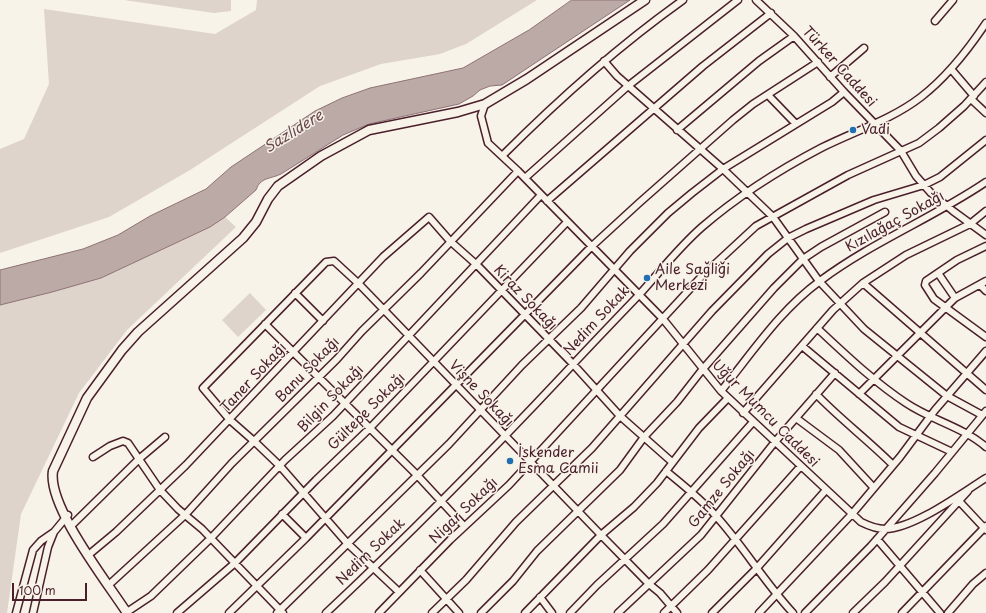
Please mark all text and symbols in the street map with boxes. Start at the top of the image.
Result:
street label: Türker Caddesi [798,23,880,111]
water label: Sazlıdere [261,107,327,157]
place label: Vadi [861,122,890,138]
marker: Vadi [848,125,858,135]
street label: Kızılağaç Sokağı [843,188,947,256]
street label: Kiraz Sokağı [490,262,560,334]
place label: Aile Sağliği Merkezi [655,262,730,294]
marker: Aile Sağliği Merkezi [642,273,652,283]
street label: Nedim Sokak [561,283,633,359]
street label: Banu Sokağı [273,334,343,406]
street label: Taner Sokağı [217,340,291,416]
street label: Vişne Sokağı [445,357,517,431]
street label: Uğur Mumcu Caddesi [708,357,822,471]
street label: Bilgin Sokağı [295,362,367,436]
street label: Gültepe Sokağı [325,370,409,454]
place label: İskender Esma Camii [518,445,599,478]
street label: Gamze Sokağı [685,446,759,532]
marker: İskender Esma Camii [505,456,515,466]
street label: Nigar Sokağı [427,474,501,548]
street label: Nedim Sokak [333,515,409,589]
scale bar [14,575,89,601]
text: 100 m [19,581,56,599]

